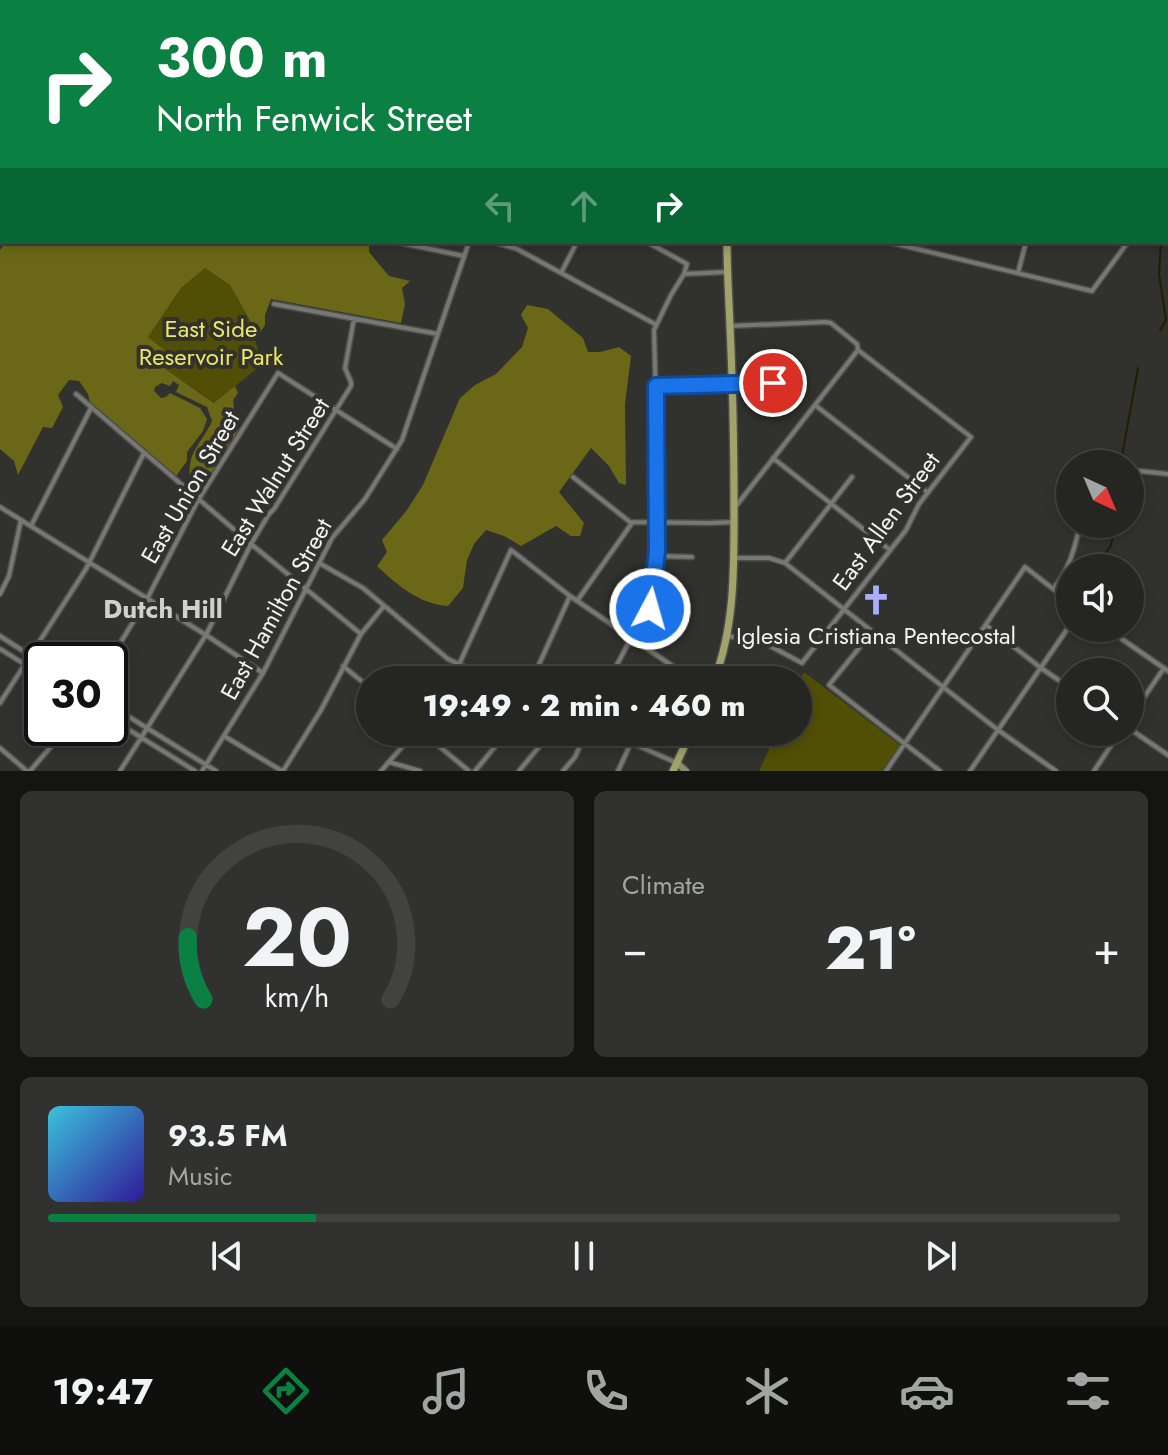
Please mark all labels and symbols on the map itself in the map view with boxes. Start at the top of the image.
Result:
park label: East Side Reservoir Park [139,311,284,374]
pin [739,349,807,417]
street label: East Walnut Street [212,391,338,563]
street label: East Union Street [132,404,248,570]
street label: East Allen Street [824,444,948,597]
north arrow [1056,450,1144,538]
street label: East Hamilton Street [212,512,341,706]
position arrow [608,567,692,651]
church icon: Iglesia Cristiana Pentecostal [859,583,893,617]
district label: Dutch Hill [103,590,223,628]
place label: Iglesia Cristiana Pentecostal [736,618,1016,653]
speed limit sign: 30 [24,642,128,746]

